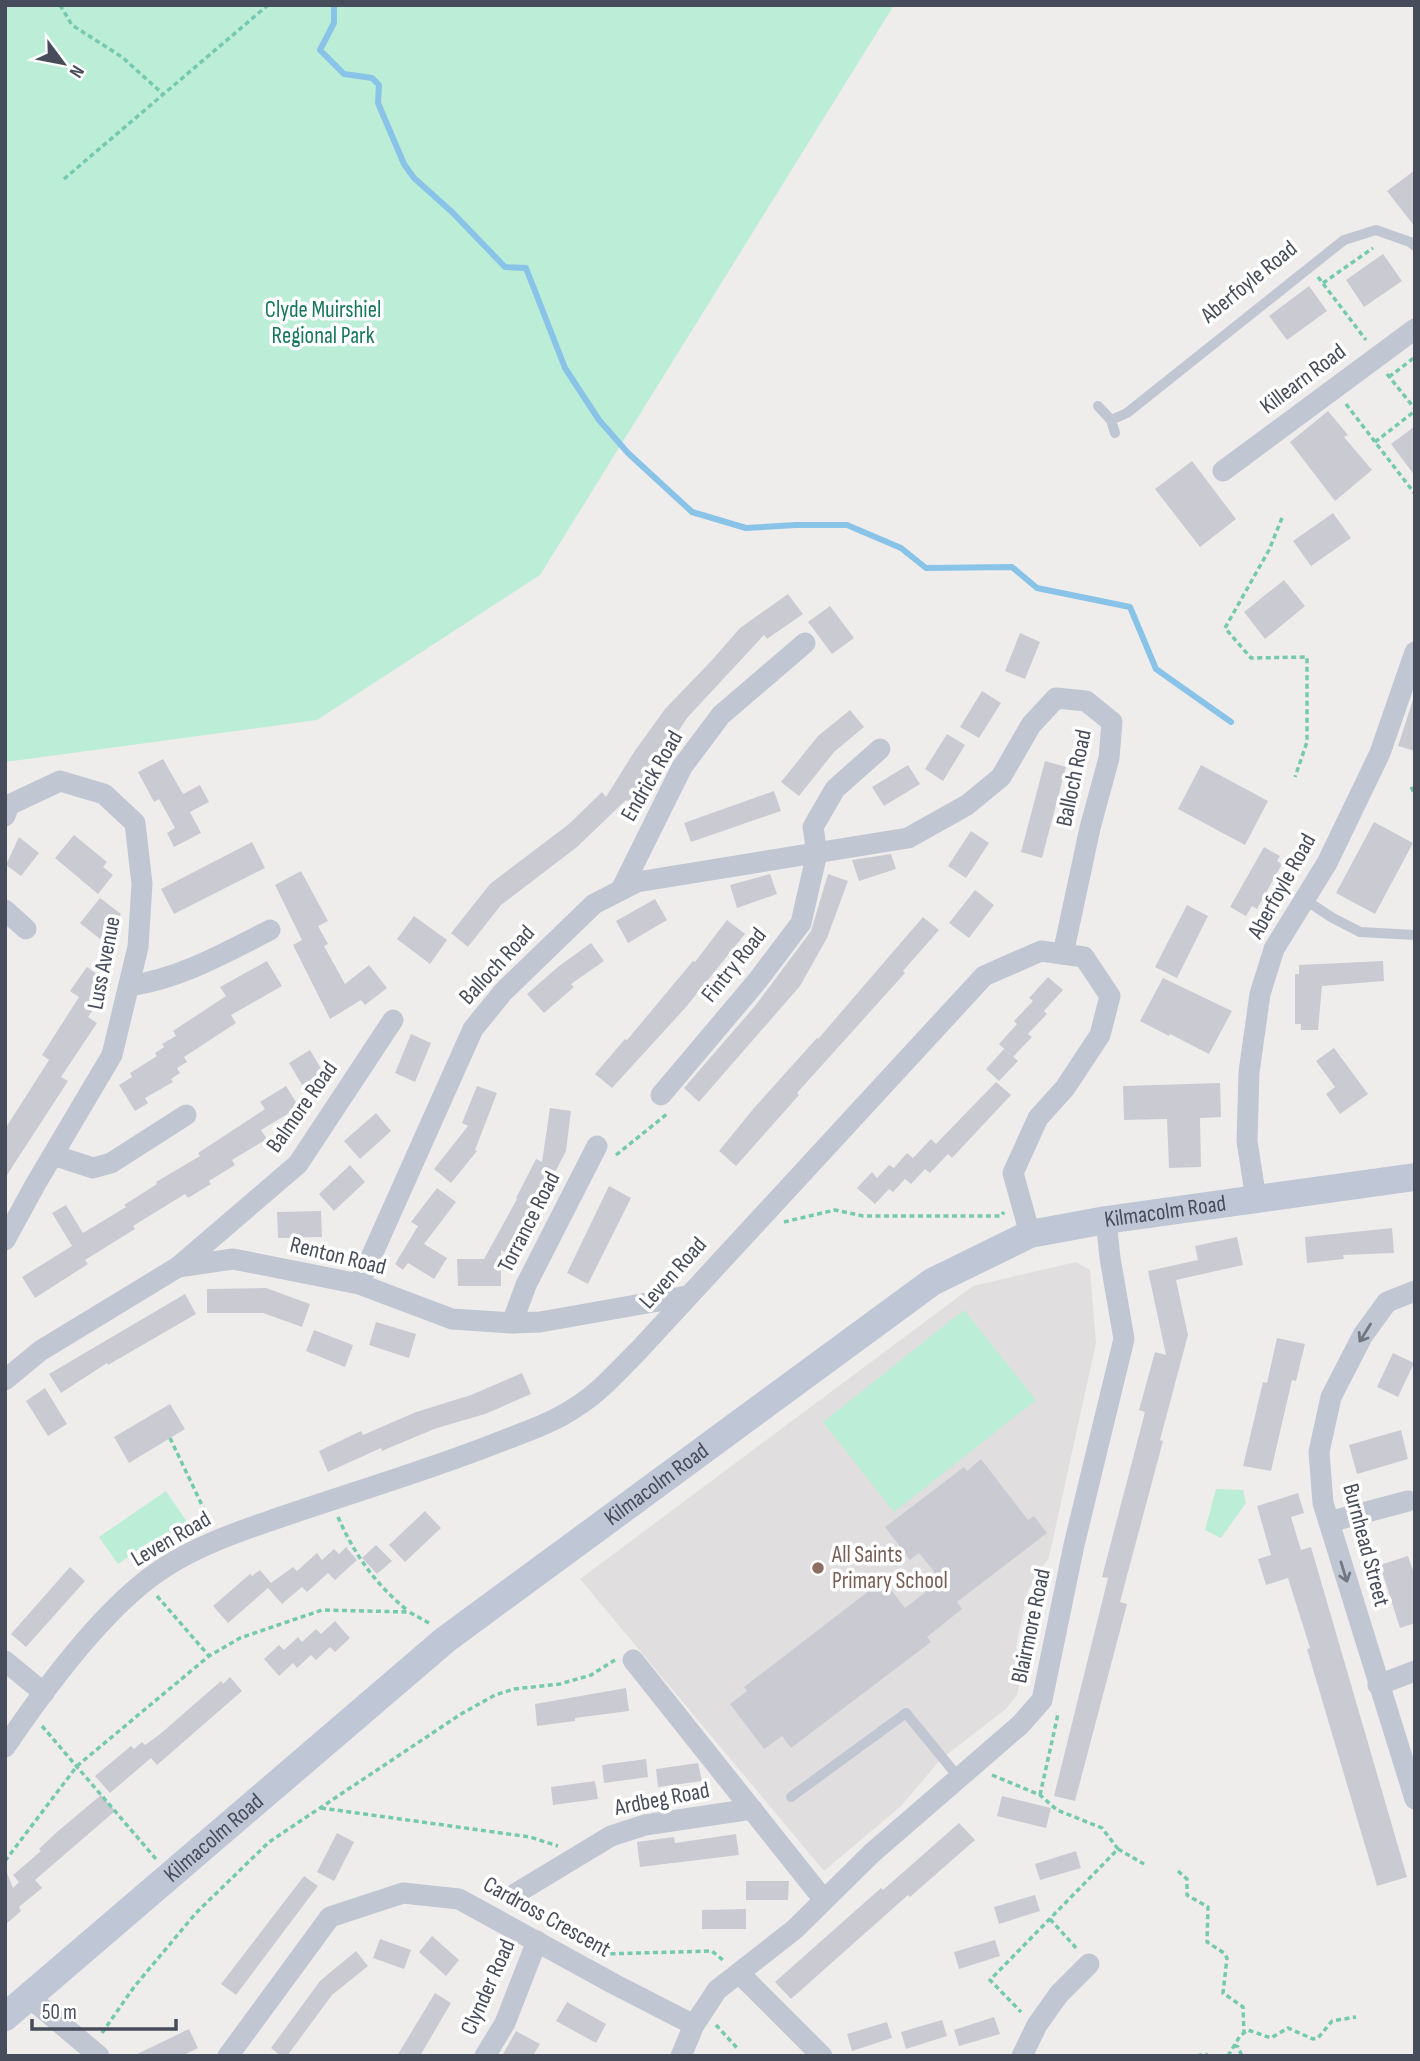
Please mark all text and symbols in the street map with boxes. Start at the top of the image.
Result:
north arrow [28,28,98,98]
text: N [64,61,89,82]
street label: Aberfoyle Road [1194,235,1303,330]
park label: Clyde Muirshiel Regional Park [265,296,381,350]
street label: Killearn Road [1255,338,1351,420]
street label: Endrick Road [615,726,689,826]
street label: Balloch Road [1050,727,1098,829]
street label: Aberfoyle Road [1241,829,1322,944]
street label: Luss Avenue [81,914,127,1012]
street label: Balloch Road [453,920,541,1010]
street label: Fintry Road [695,922,773,1008]
street label: Balmore Road [260,1056,344,1158]
street label: Torrance Road [492,1167,566,1277]
street label: Kilmacolm Road [1103,1189,1228,1234]
street label: Renton Road [287,1231,389,1281]
street label: Leven Road [633,1231,713,1315]
one-way arrow [1358,1323,1372,1343]
street label: Kilmacolm Road [599,1437,714,1532]
street label: Burnhead Street [1336,1481,1396,1609]
street label: Leven Road [126,1505,216,1573]
place label: All Saints Primary School [831,1541,948,1595]
marker: All Saints Primary School [810,1560,826,1576]
one-way arrow [1339,1561,1352,1583]
street label: Blairmore Road [1005,1566,1057,1686]
street label: Ardbeg Road [611,1776,712,1822]
street label: Kilmacolm Road [158,1788,269,1889]
street label: Cardross Crescent [478,1871,616,1963]
street label: Clynder Road [455,1935,521,2039]
scale bar [32,1988,175,2032]
text: 50 m [42,2000,77,2025]

